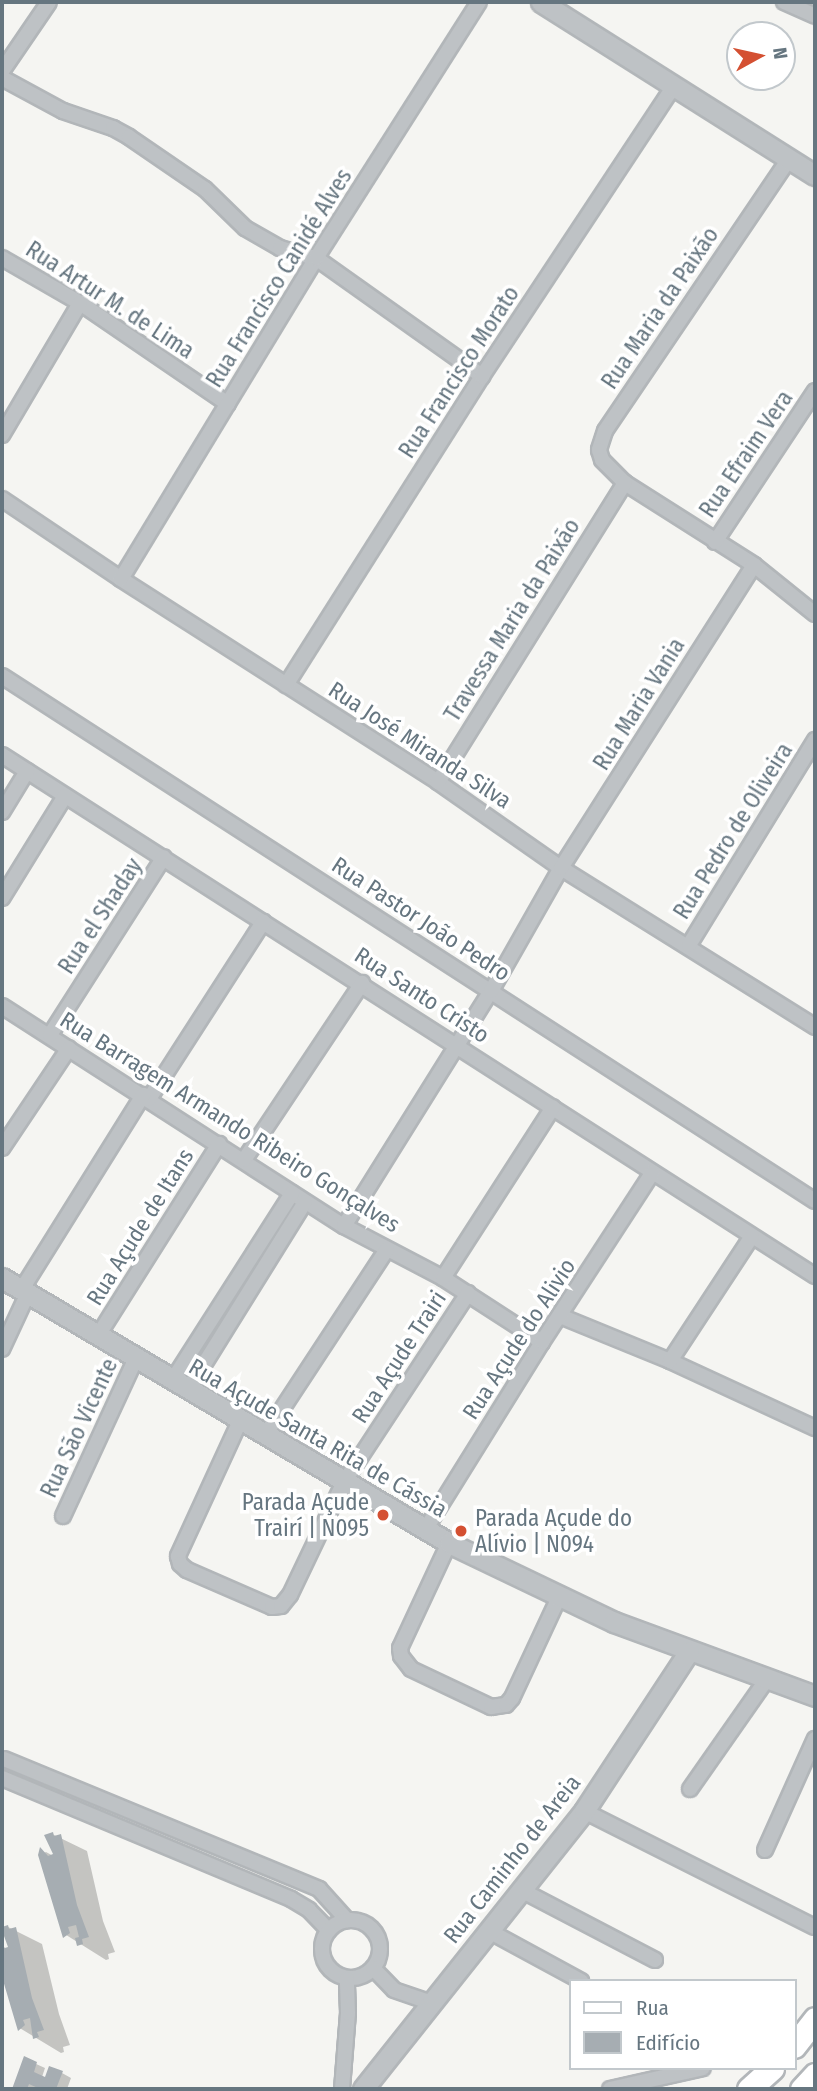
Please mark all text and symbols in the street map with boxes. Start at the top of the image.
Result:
north arrow [726,21,796,91]
text: N [768,46,792,61]
street label: Rua Francisco Canidé Alves [200,164,358,392]
street label: Rua Maria da Paixão [596,222,724,394]
street label: Rua Artur M. de Lima [21,235,199,365]
street label: Rua Francisco Morato [393,281,525,463]
street label: Rua Efraim Vera [693,385,799,523]
street label: Travessa Maria da Paixão [438,514,586,726]
street label: Rua Maria Vania [587,633,691,775]
street label: Rua José Miranda Silva [323,676,517,814]
street label: Rua Pedro de Oliveira [668,738,798,924]
street label: Rua Pastor João Pedro [327,851,515,987]
street label: Rua el Shaday [52,853,148,979]
street label: Rua Santo Cristo [349,941,495,1049]
street label: Rua Barragem Armando Ribeiro Gonçalves [55,1006,405,1238]
street label: Rua Açude de Itans [81,1143,199,1311]
street label: Rua Açude do Alivio [457,1253,581,1425]
street label: Rua Açude Trairi [346,1286,452,1428]
street label: Rua Açude Santa Rita de Cássia [184,1353,452,1523]
street label: Rua São Vicente [35,1354,123,1502]
place label: Parada Açude Trairí | N095 [242,1488,369,1542]
place label: Parada Açude do Alívio | N094 [475,1504,632,1558]
marker: Parada Açude Trairí | N095 [375,1507,391,1523]
marker: Parada Açude do Alívio | N094 [453,1523,469,1539]
street label: Rua Caminho de Areia [438,1769,586,1949]
legend [568,1979,796,2070]
text: Rua [636,1995,669,2021]
text: Edifício [636,2030,700,2056]

